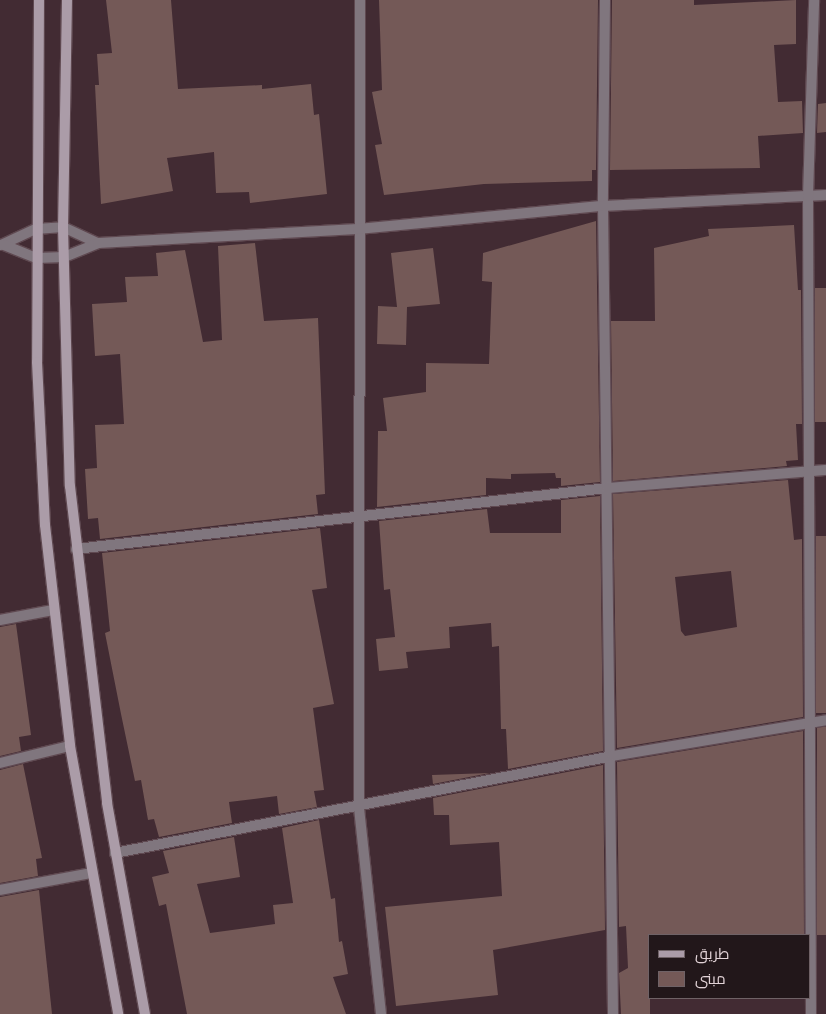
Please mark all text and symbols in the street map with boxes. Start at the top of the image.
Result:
legend [648,934,811,999]
text: طريق [695,944,729,964]
text: مبنى [695,969,726,989]

